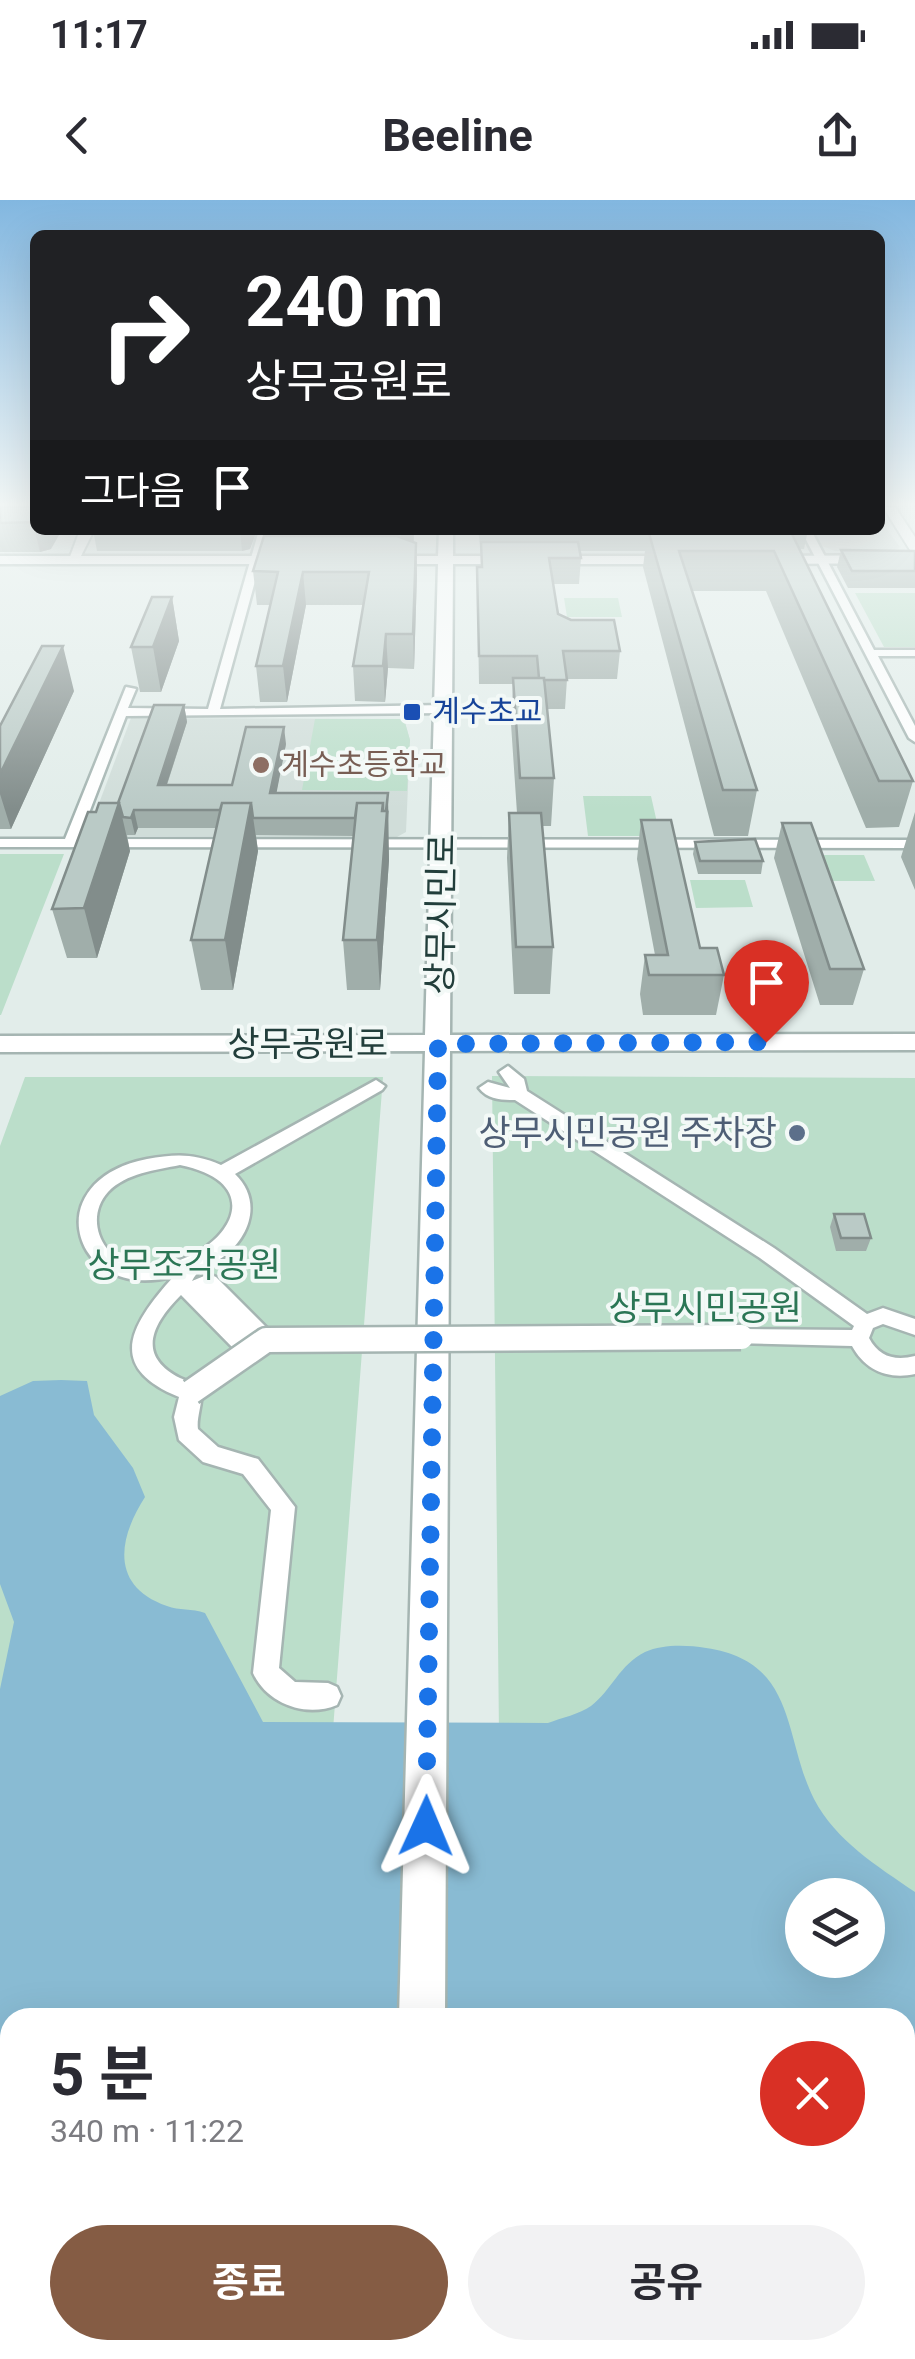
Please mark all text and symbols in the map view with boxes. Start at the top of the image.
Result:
text: 11:17 [50,13,148,57]
icon: back [50,108,105,163]
icon: share [810,108,865,163]
text: Beeline [382,109,533,162]
text: 240 m [245,261,444,343]
icon: right [80,270,210,400]
text: 상무공원로 [245,355,452,408]
icon: arrive [205,460,260,515]
text: 그다음 [80,469,185,513]
place label: 계수초교 [432,694,542,729]
marker: 계수초교 [401,701,423,723]
place label: 계수초등학교 [281,747,447,782]
marker: 계수초등학교 [250,754,272,776]
street label: 상무시민로 [420,833,463,995]
pin [724,940,809,1043]
icon: arrive [739,955,794,1010]
street label: 상무공원로 [227,1024,389,1065]
place label: 상무시민공원 주차장 [479,1113,777,1154]
marker: 상무시민공원 주차장 [786,1122,808,1144]
park label: 상무조각공원 [87,1245,281,1286]
park label: 상무시민공원 [608,1288,802,1329]
position arrow [374,1774,478,1878]
map controls [785,1878,885,1978]
button: layers [785,1878,885,1978]
text: 5 분 [50,2039,155,2110]
button: close [760,2041,865,2146]
text: 340 m · 11:22 [50,2112,244,2150]
button: 종료 [50,2225,448,2340]
button: 공유 [468,2225,865,2340]

